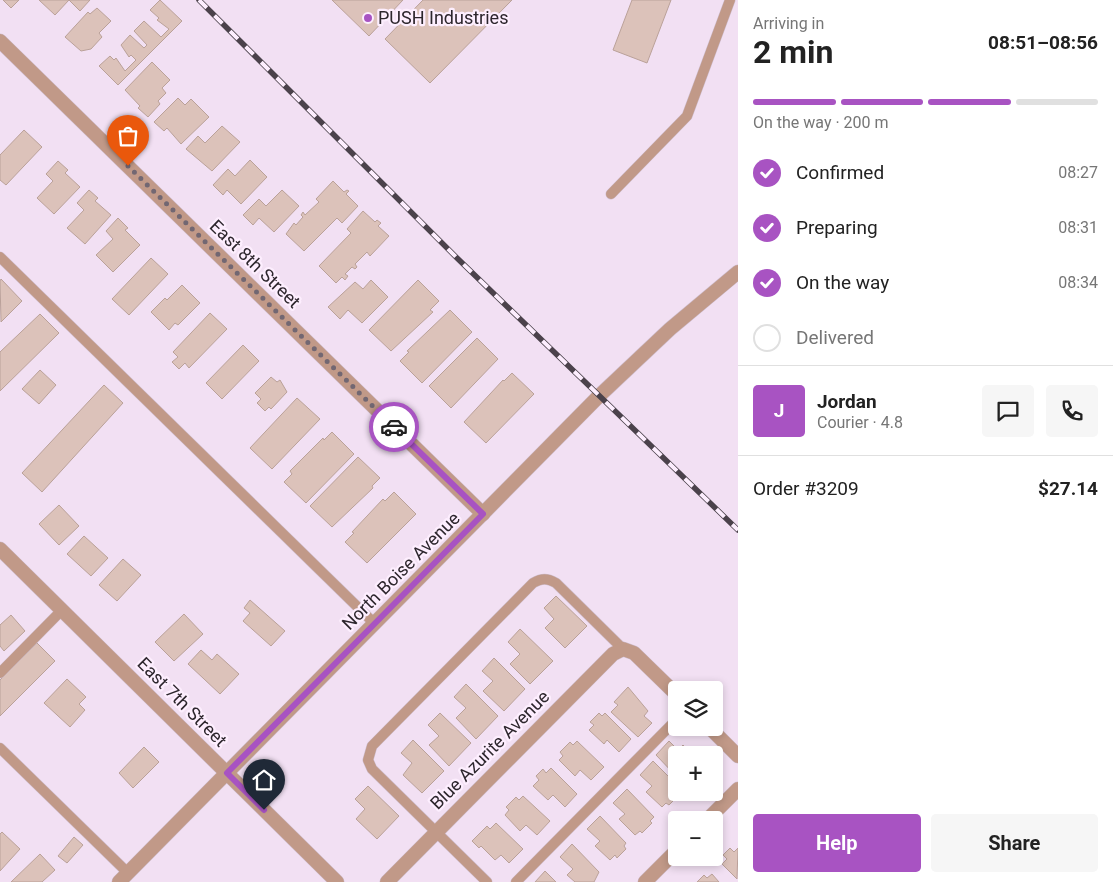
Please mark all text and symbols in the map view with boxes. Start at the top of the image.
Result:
place label: PUSH Industries [378,7,508,28]
marker: PUSH Industries [362,12,374,24]
text: Arriving in [753,14,824,33]
text: 08:51–08:56 [988,31,1098,54]
text: 2 min [753,33,833,71]
text: On the way · 200 m [753,113,889,132]
pin [107,115,149,166]
icon: bag [114,122,142,150]
icon: check [753,159,781,187]
text: Confirmed [796,161,884,184]
text: 08:27 [1058,163,1098,182]
icon: check [753,214,781,242]
street label: East 8th Street [206,215,305,312]
text: Preparing [796,216,878,239]
text: 08:31 [1058,218,1098,237]
icon: check [753,269,781,297]
text: On the way [796,271,889,294]
text: 08:34 [1058,273,1098,292]
text: Delivered [796,326,874,349]
button: chat [982,385,1034,437]
button: phone [1046,385,1098,437]
text: Jordan [817,390,877,413]
text: J [774,399,784,422]
courier [369,402,419,452]
icon: car [380,413,408,441]
text: Courier · 4.8 [817,413,903,432]
text: Order #3209 [753,477,859,500]
text: $27.14 [1038,477,1098,500]
street label: North Boise Avenue [337,507,464,634]
street label: East 7th Street [133,653,231,751]
map controls [668,681,723,866]
button: layers [668,681,723,736]
street label: Blue Azurite Avenue [426,686,553,813]
button: + [668,746,723,801]
pin [243,759,285,810]
icon: home [250,766,278,794]
button: − [668,811,723,866]
button: Help [753,814,921,872]
button: Share [931,814,1098,872]

